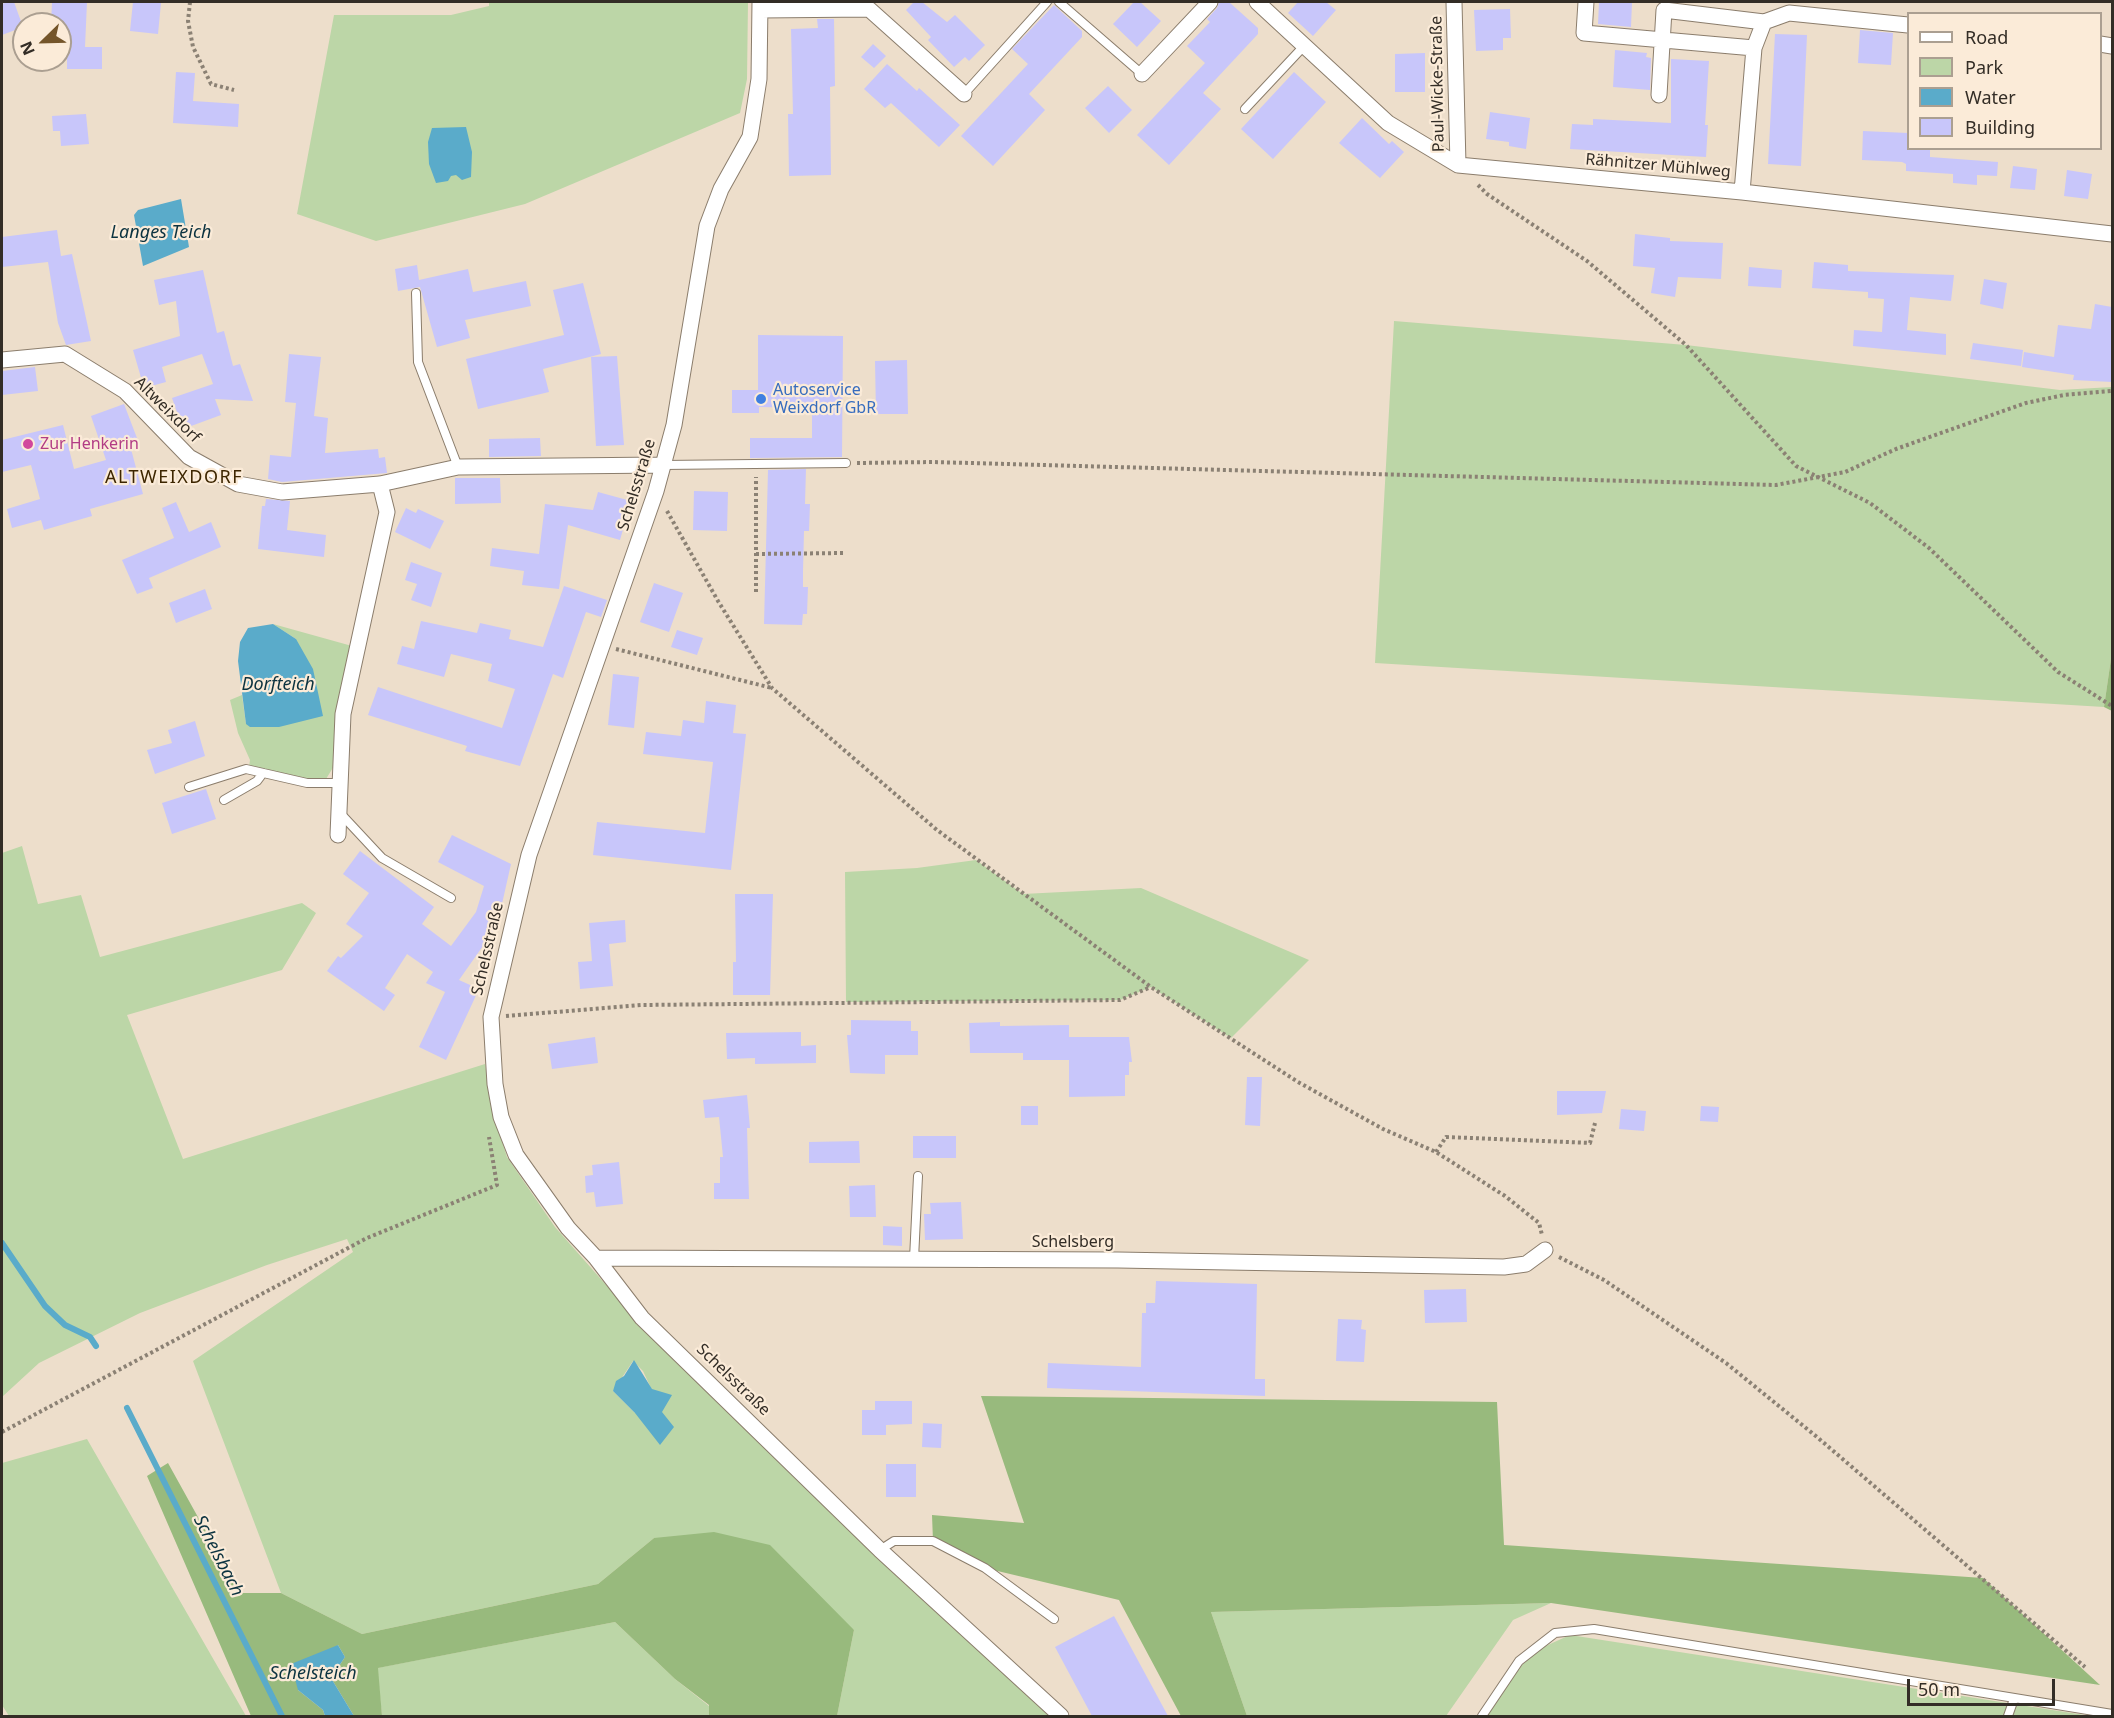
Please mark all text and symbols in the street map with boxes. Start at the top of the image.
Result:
north arrow [12,12,72,72]
legend [1907,12,2102,150]
street label: Paul-Wicke-Straße [1427,16,1449,152]
text: Road [1965,25,2008,49]
text: N [15,38,40,59]
text: Park [1965,55,2003,79]
text: Water [1965,85,2016,109]
text: Building [1965,115,2035,139]
street label: Rähnitzer Mühlweg [1585,150,1731,182]
water label: Langes Teich [110,222,212,244]
street label: Altweixdorf [130,373,204,447]
place label: Autoservice Weixdorf GbR [773,380,876,418]
marker: Autoservice Weixdorf GbR [754,392,768,406]
place label: Zur Henkerin [40,434,139,454]
marker: Zur Henkerin [21,437,35,451]
street label: Schelsstraße [614,437,660,533]
district label: ALTWEIXDORF [105,467,243,489]
water label: Dorfteich [241,674,315,696]
street label: Schelsstraße [468,901,508,997]
street label: Schelsberg [1032,1232,1114,1252]
street label: Schelsstraße [692,1340,774,1420]
water label: Schelsbach [188,1512,248,1600]
water label: Schelsteich [269,1663,357,1685]
scale bar [1910,1667,2058,1705]
text: 50 m [1918,1677,1960,1701]

